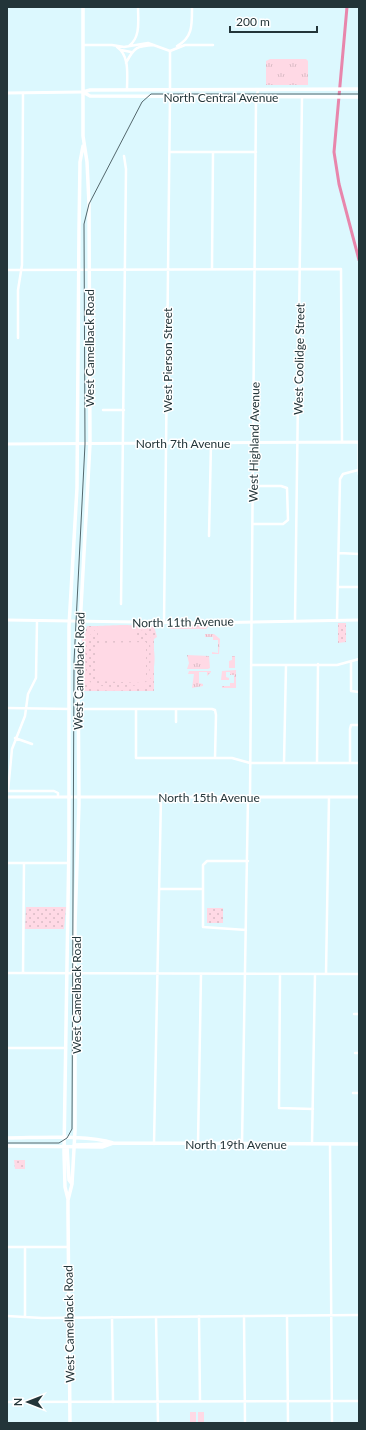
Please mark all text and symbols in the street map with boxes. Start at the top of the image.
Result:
scale bar [230,8,317,34]
text: 200 m [236,14,270,29]
street label: North Central Avenue [164,90,278,105]
street label: West Camelback Road [82,289,97,407]
street label: West Coolidge Street [291,302,307,415]
street label: West Pierson Street [160,307,175,412]
street label: West Highland Avenue [245,382,263,502]
street label: North 7th Avenue [136,436,230,451]
street label: West Camelback Road [70,612,88,730]
street label: North 11th Avenue [132,614,234,630]
street label: North 15th Avenue [158,790,260,805]
street label: West Camelback Road [69,936,84,1054]
street label: North 19th Avenue [185,1137,287,1152]
street label: West Camelback Road [60,1265,78,1383]
north arrow [8,1382,48,1422]
text: N [11,1398,24,1406]

